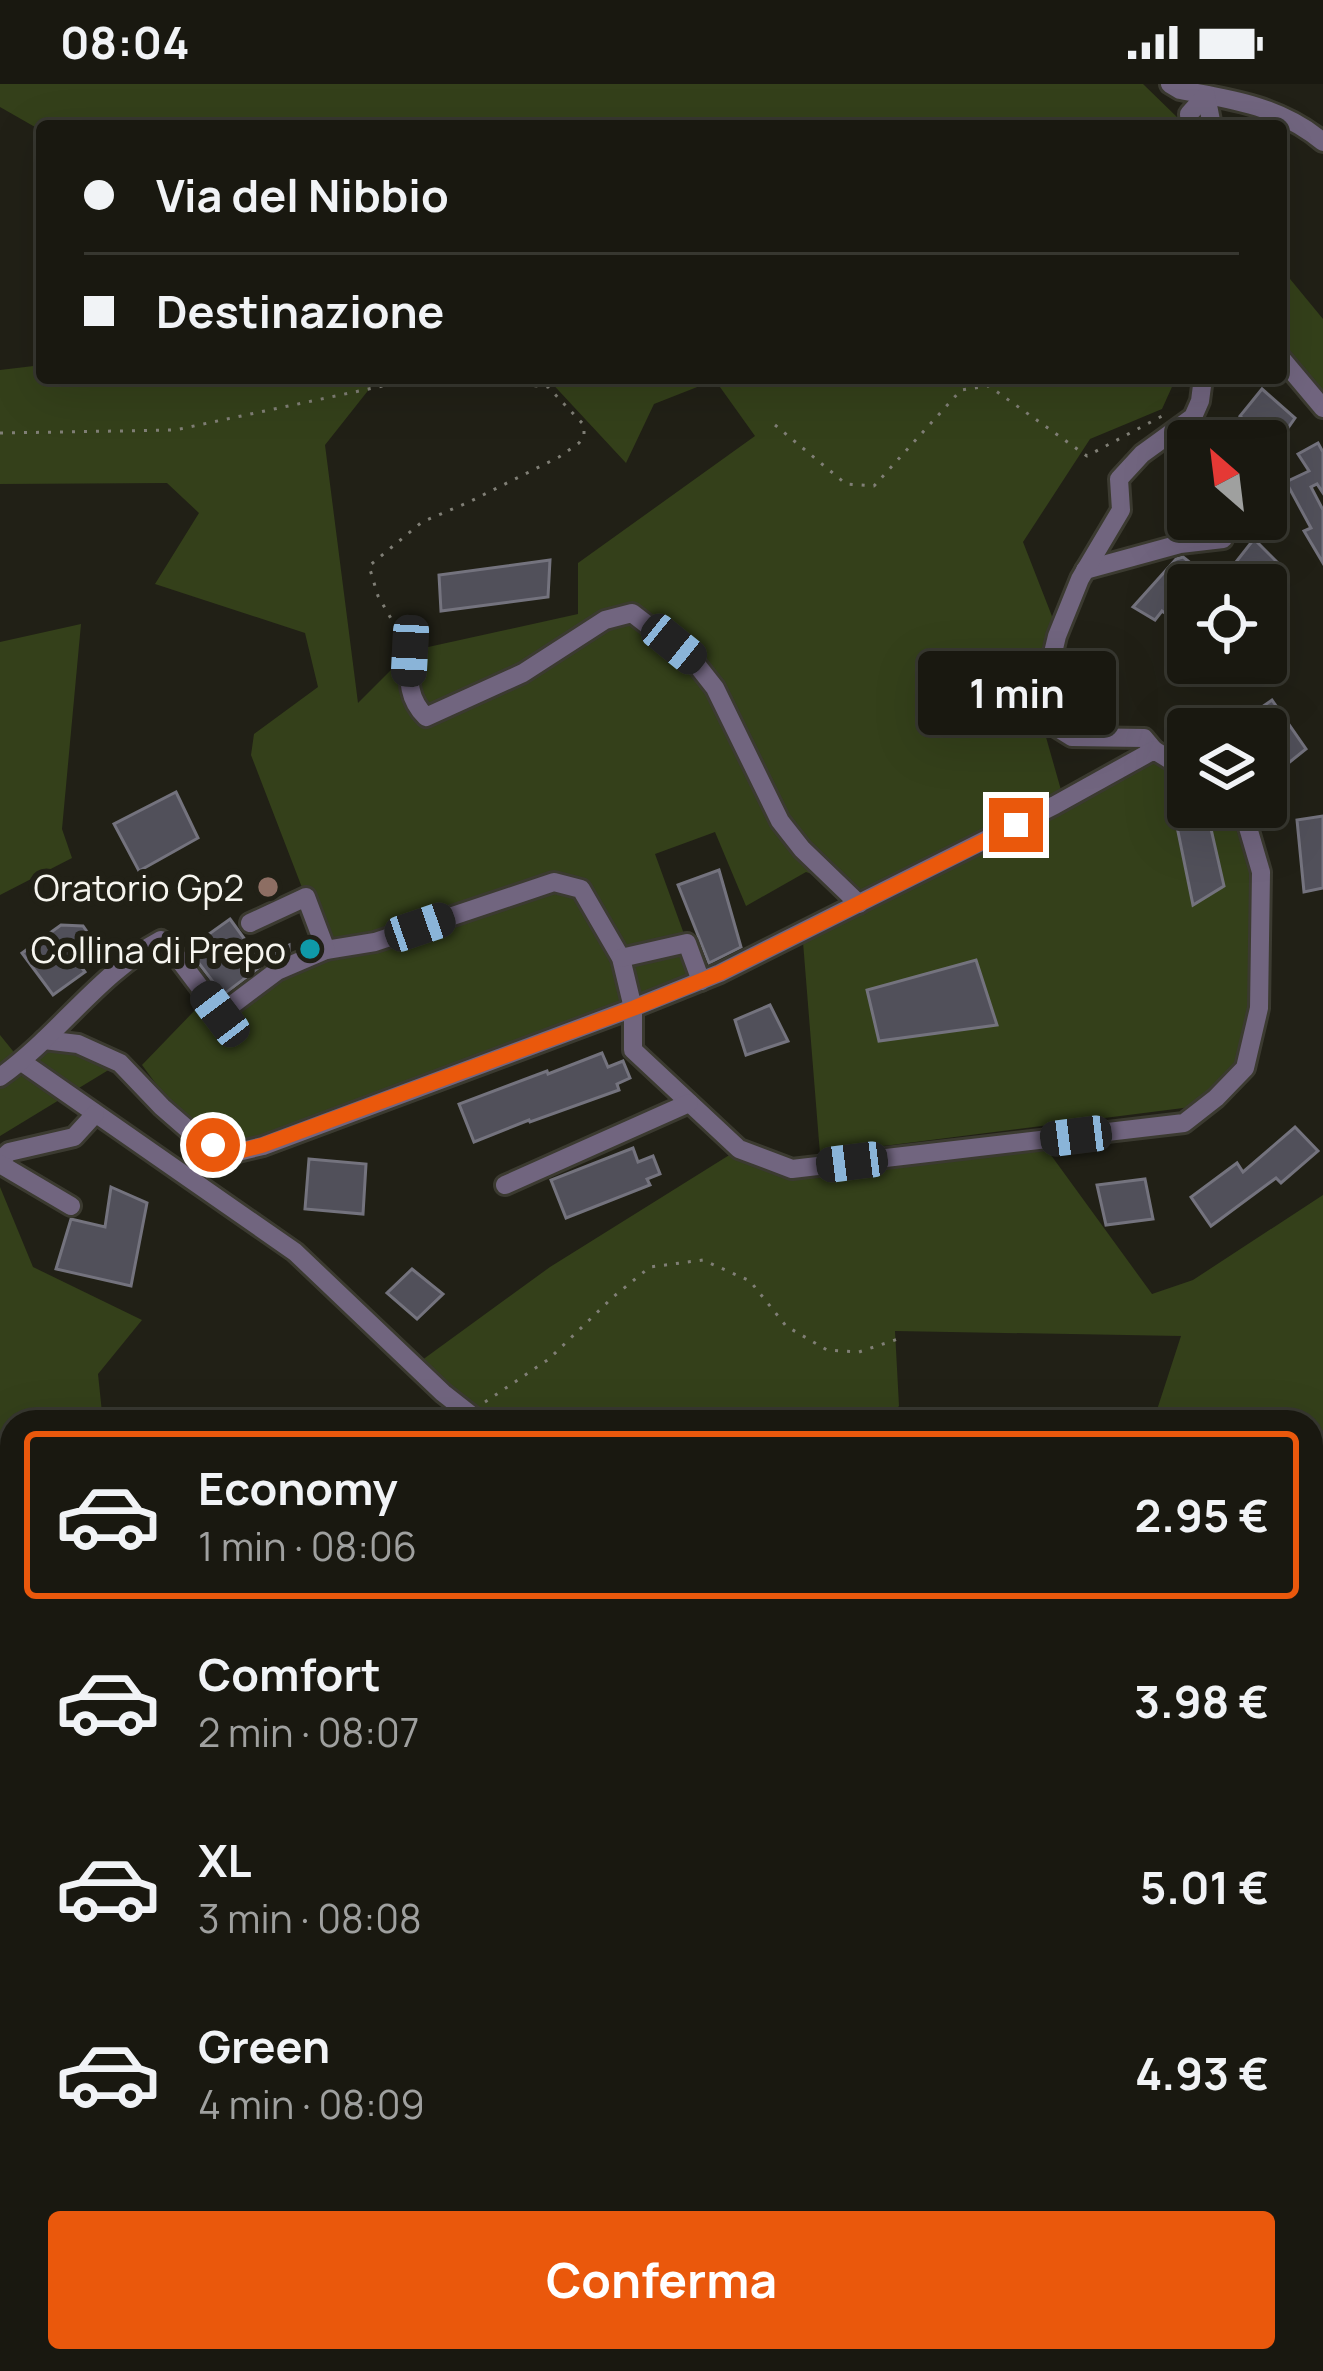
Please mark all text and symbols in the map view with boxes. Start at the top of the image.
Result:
text: 08:04 [60,11,190,73]
text: Via del Nibbio [156,164,449,226]
text: Destinazione [156,280,444,342]
north arrow [1167,420,1287,540]
map controls [1167,420,1287,828]
button: locate [1167,564,1287,684]
car [635,607,713,681]
car [390,614,430,688]
callout: 1 min [917,651,1115,735]
text: 1 min [969,666,1065,720]
button: layers [1167,708,1287,828]
route end [989,798,1043,852]
place label: Oratorio Gp2 [34,863,244,912]
marker: Oratorio Gp2 [255,874,281,900]
car [380,898,460,956]
place label: Collina di Prepo [31,925,286,974]
marker: Collina di Prepo [297,936,323,962]
car [184,974,256,1054]
car [1038,1114,1114,1158]
route start [186,1118,240,1172]
car [814,1140,890,1184]
text: Economy [198,1457,398,1519]
icon: car [54,1461,162,1569]
text: 2.95 € [1134,1484,1269,1546]
text: 1 min · 08:06 [198,1519,417,1573]
text: Comfort [198,1643,381,1705]
icon: car [54,1647,162,1755]
text: 3.98 € [1134,1670,1269,1732]
text: 2 min · 08:07 [198,1705,419,1759]
text: XL [198,1829,252,1891]
icon: car [54,1833,162,1941]
text: 5.01 € [1140,1856,1269,1918]
text: 3 min · 08:08 [198,1891,422,1945]
text: Green [198,2015,330,2077]
icon: car [54,2019,162,2127]
text: 4.93 € [1135,2042,1269,2104]
text: 4 min · 08:09 [198,2077,425,2131]
button: Conferma [48,2211,1275,2349]

